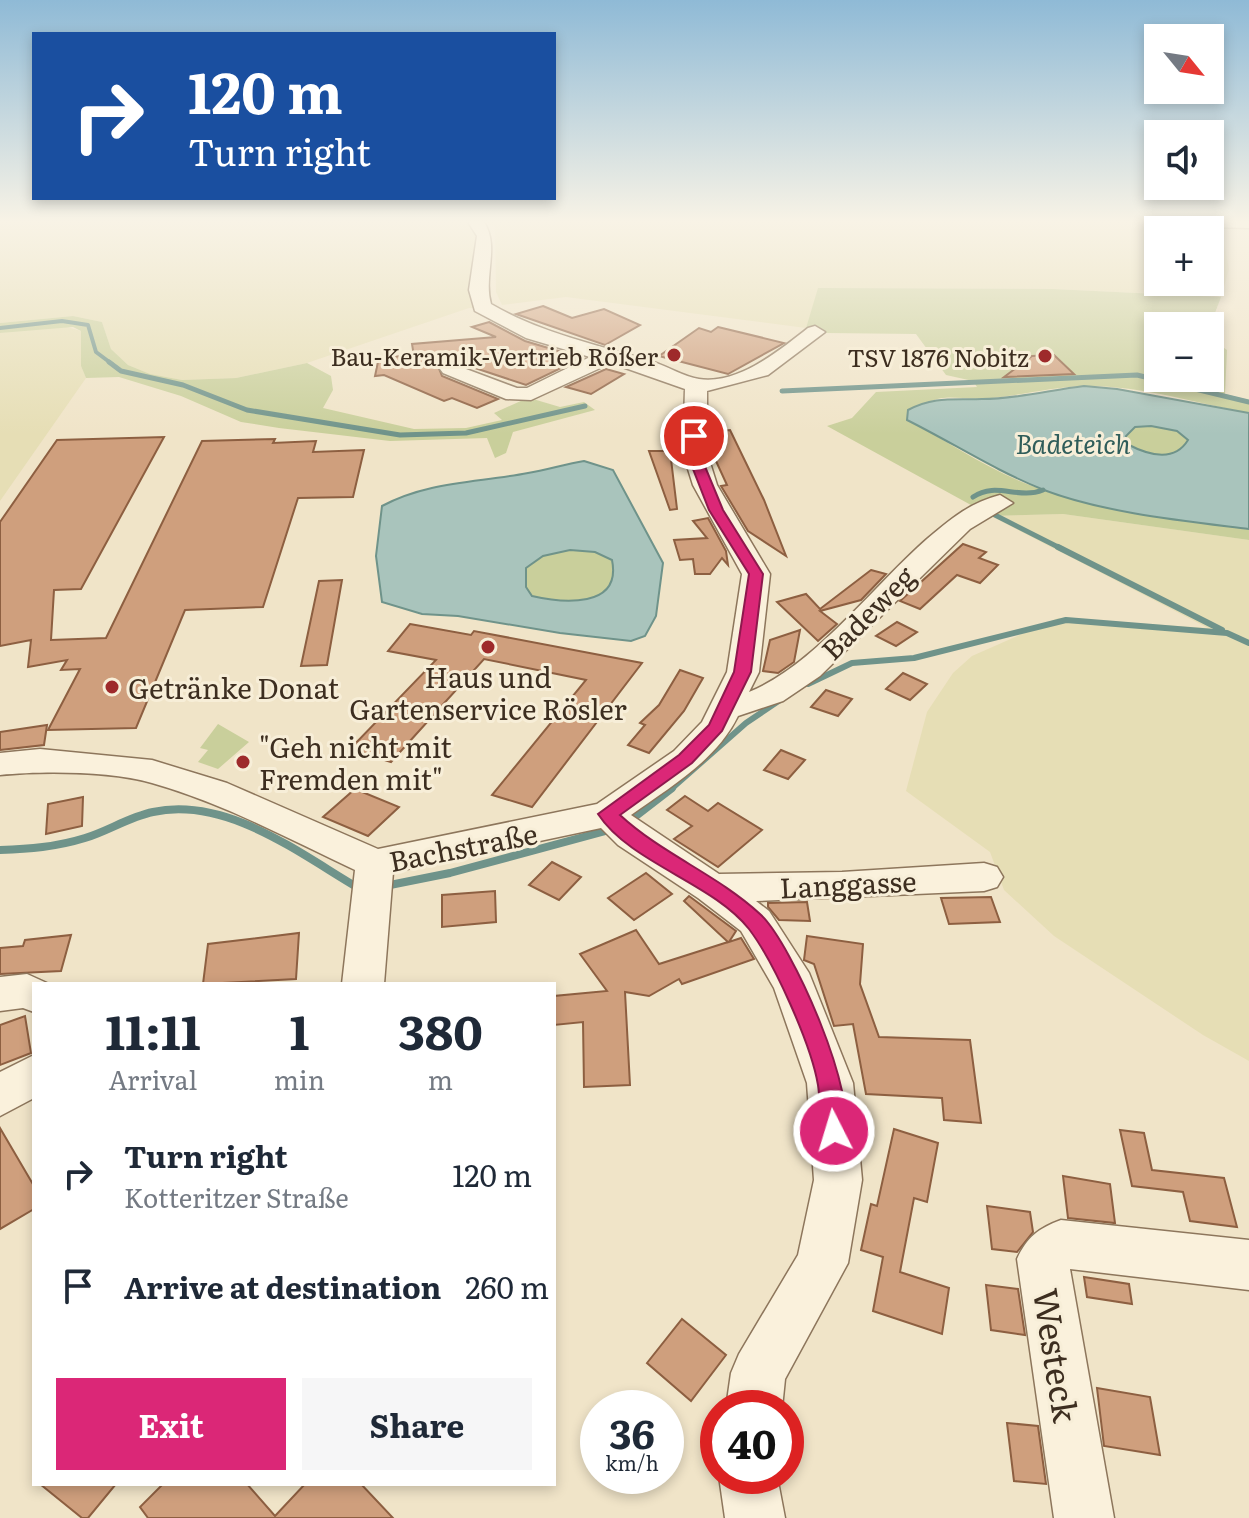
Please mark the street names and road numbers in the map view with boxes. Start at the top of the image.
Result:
street label: Badeweg [810,555,924,669]
street label: Bachstraße [385,811,541,881]
street label: Langgasse [779,858,917,908]
street label: Westeck [1023,1284,1093,1426]

